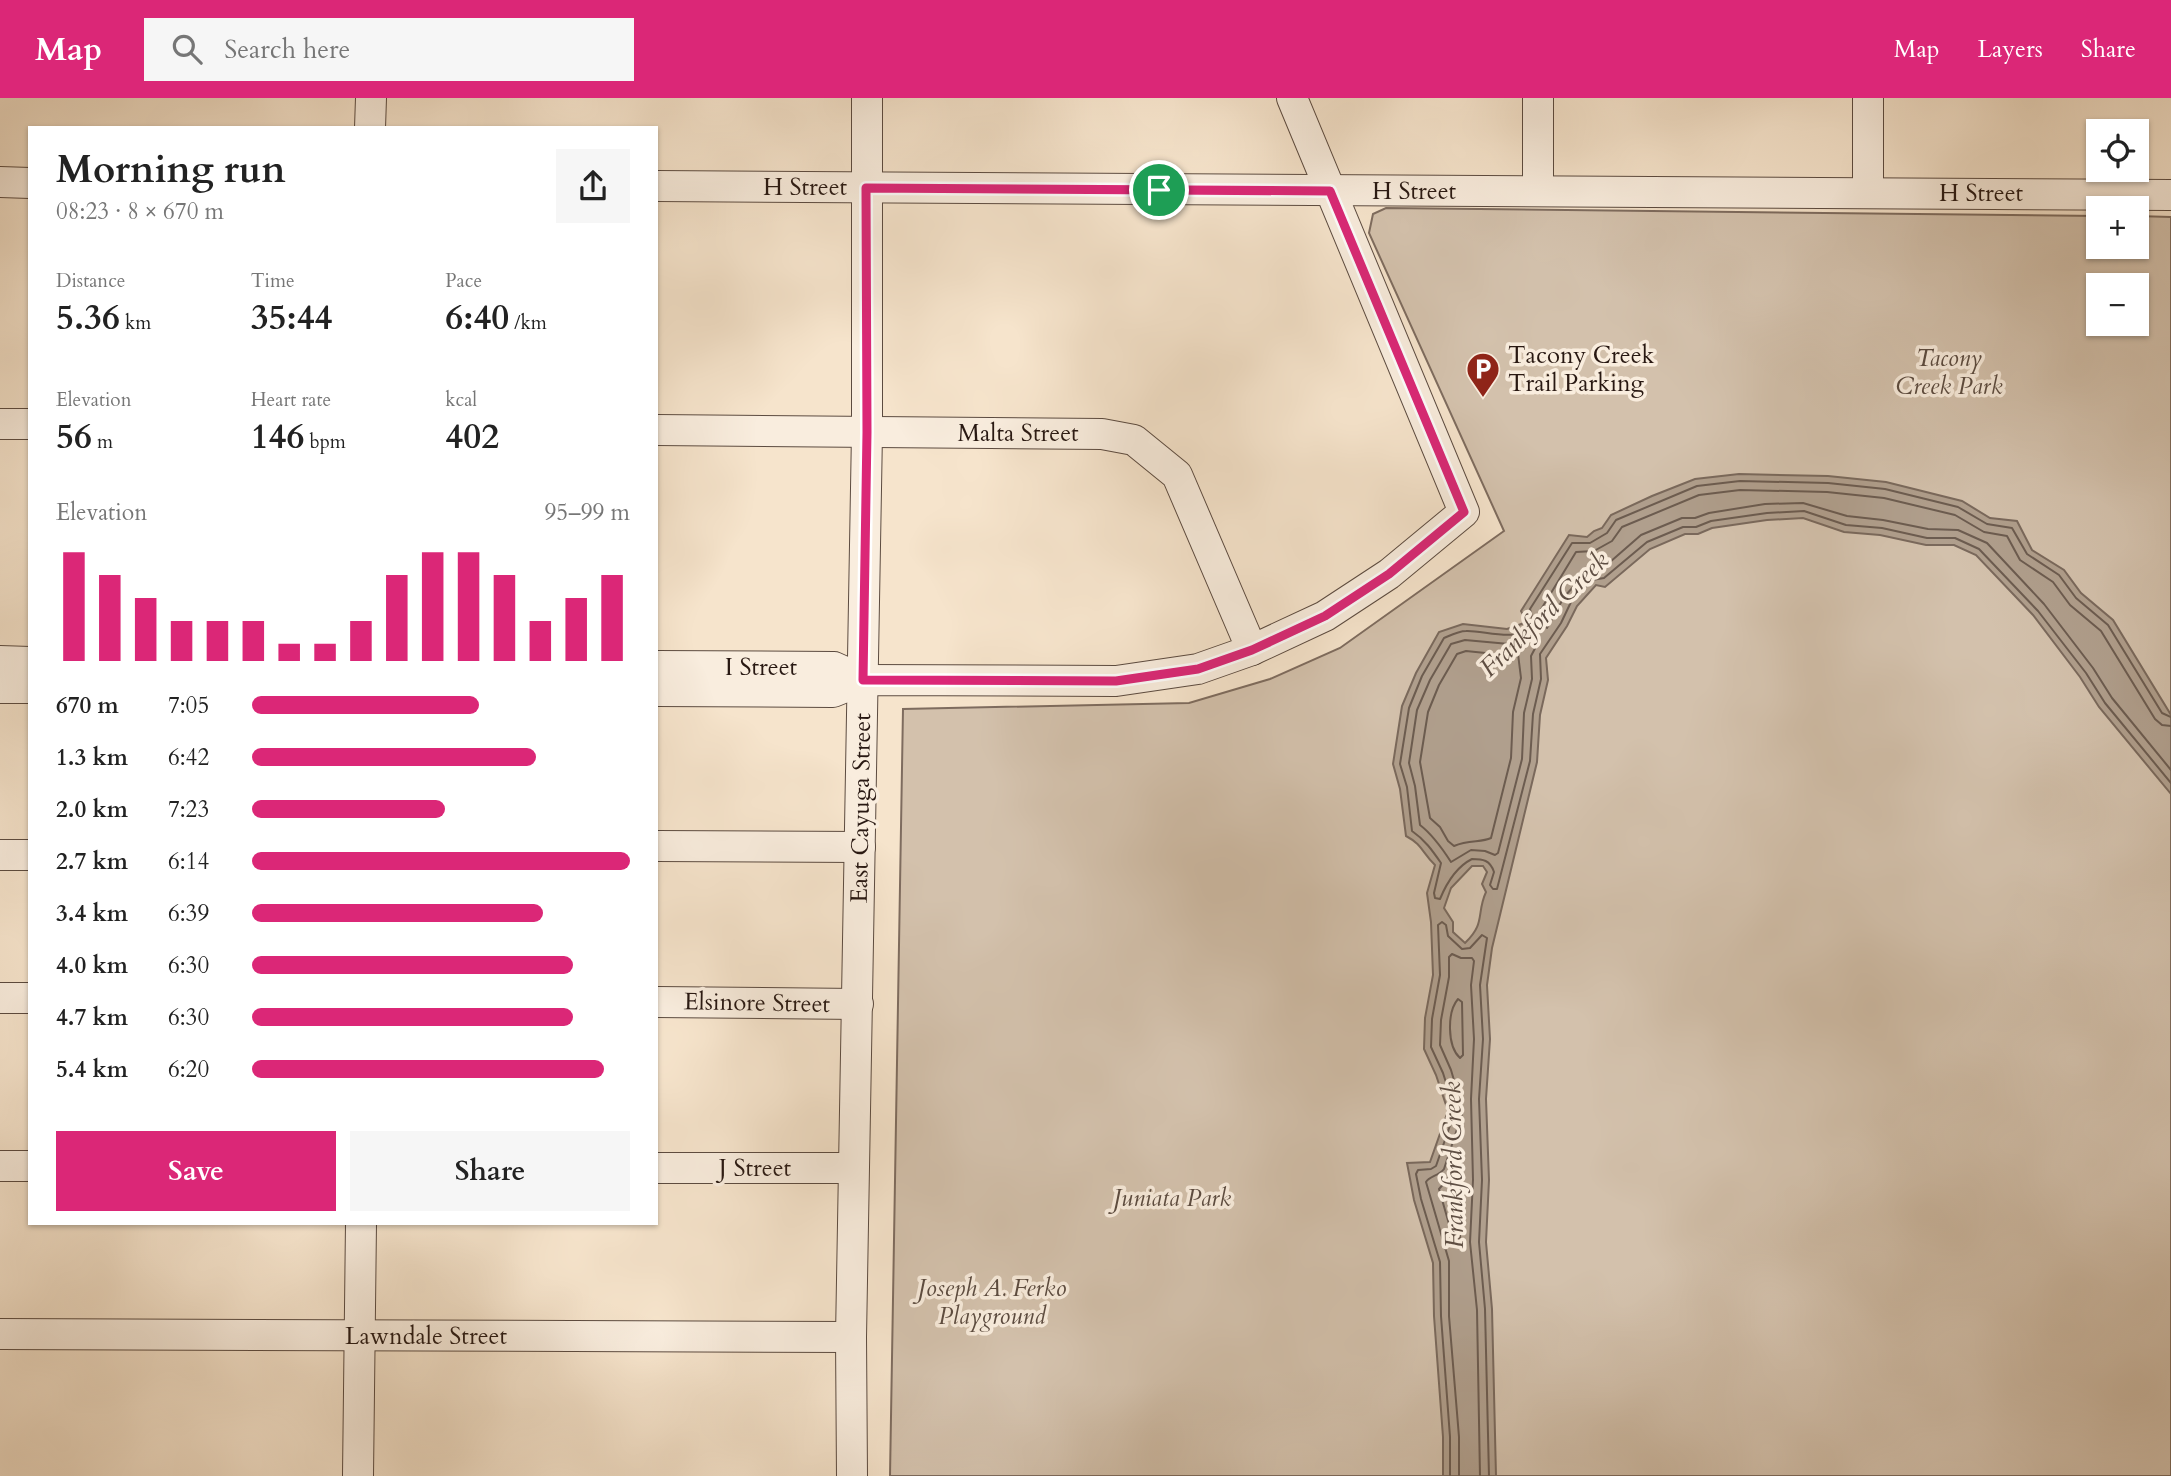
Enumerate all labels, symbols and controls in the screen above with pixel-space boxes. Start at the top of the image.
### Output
search box [144,18,634,81]
text: Map [35,27,102,72]
icon: search [168,30,206,68]
text: Search here [224,32,350,67]
text: Map [1894,33,1940,66]
text: Layers [1978,33,2043,66]
text: Share [2081,33,2136,66]
map controls [2086,119,2149,336]
button: locate [2086,119,2149,182]
text: Morning run [56,144,286,196]
button: share [556,149,630,223]
pin [1129,160,1189,220]
street label: H Street [763,171,848,204]
icon: arrive [1140,171,1178,209]
street label: H Street [1372,175,1457,208]
street label: H Street [1939,177,2024,210]
text: 08:23 · 8 × 670 m [56,196,224,227]
button: + [2086,196,2149,259]
text: Distance [56,268,125,294]
text: Time [251,268,295,294]
text: Pace [445,268,482,294]
button: − [2086,273,2149,336]
text: 5.36 [56,294,120,342]
text: 35:44 [251,294,333,342]
text: 6:40 [445,294,509,342]
text: km [120,310,151,336]
text: /km [509,310,547,336]
place label: Tacony Creek Trail Parking [1508,339,1655,400]
park label: Tacony Creek Park [1895,342,2003,403]
parking icon: Tacony Creek Trail Parking [1464,350,1502,399]
text: Elevation [56,387,131,413]
text: Heart rate [251,387,331,413]
text: kcal [445,387,477,413]
text: 56 [56,413,92,461]
text: 146 [251,413,304,461]
text: 402 [445,413,499,461]
street label: Malta Street [957,417,1079,450]
text: m [92,429,113,455]
text: bpm [304,429,346,455]
text: Elevation [56,497,147,528]
text: 95–99 m [545,497,630,528]
water label: Frankford Creek [1472,543,1616,685]
street label: I Street [725,651,798,684]
text: 670 m [56,690,119,721]
text: 7:05 [168,690,209,721]
street label: East Cayuga Street [843,712,879,903]
text: 1.3 km [56,742,128,773]
text: 6:42 [168,742,209,773]
text: 2.0 km [56,794,128,825]
text: 7:23 [168,794,209,825]
text: 2.7 km [56,846,128,877]
text: 6:14 [168,846,209,877]
text: 3.4 km [56,898,128,929]
text: 6:39 [168,898,209,929]
text: 4.0 km [56,950,128,981]
text: 6:30 [168,950,209,981]
street label: Elsinore Street [684,985,831,1021]
text: 4.7 km [56,1002,128,1033]
text: 6:30 [168,1002,209,1033]
text: 5.4 km [56,1054,128,1085]
text: 6:20 [168,1054,209,1085]
water label: Frankford Creek [1434,1081,1472,1249]
button: Save [56,1131,336,1211]
button: Share [350,1131,630,1211]
street label: J Street [716,1152,792,1185]
park label: Juniata Park [1108,1182,1231,1215]
park label: Joseph A. Ferko Playground [912,1272,1067,1333]
street label: Lawndale Street [345,1320,507,1353]

